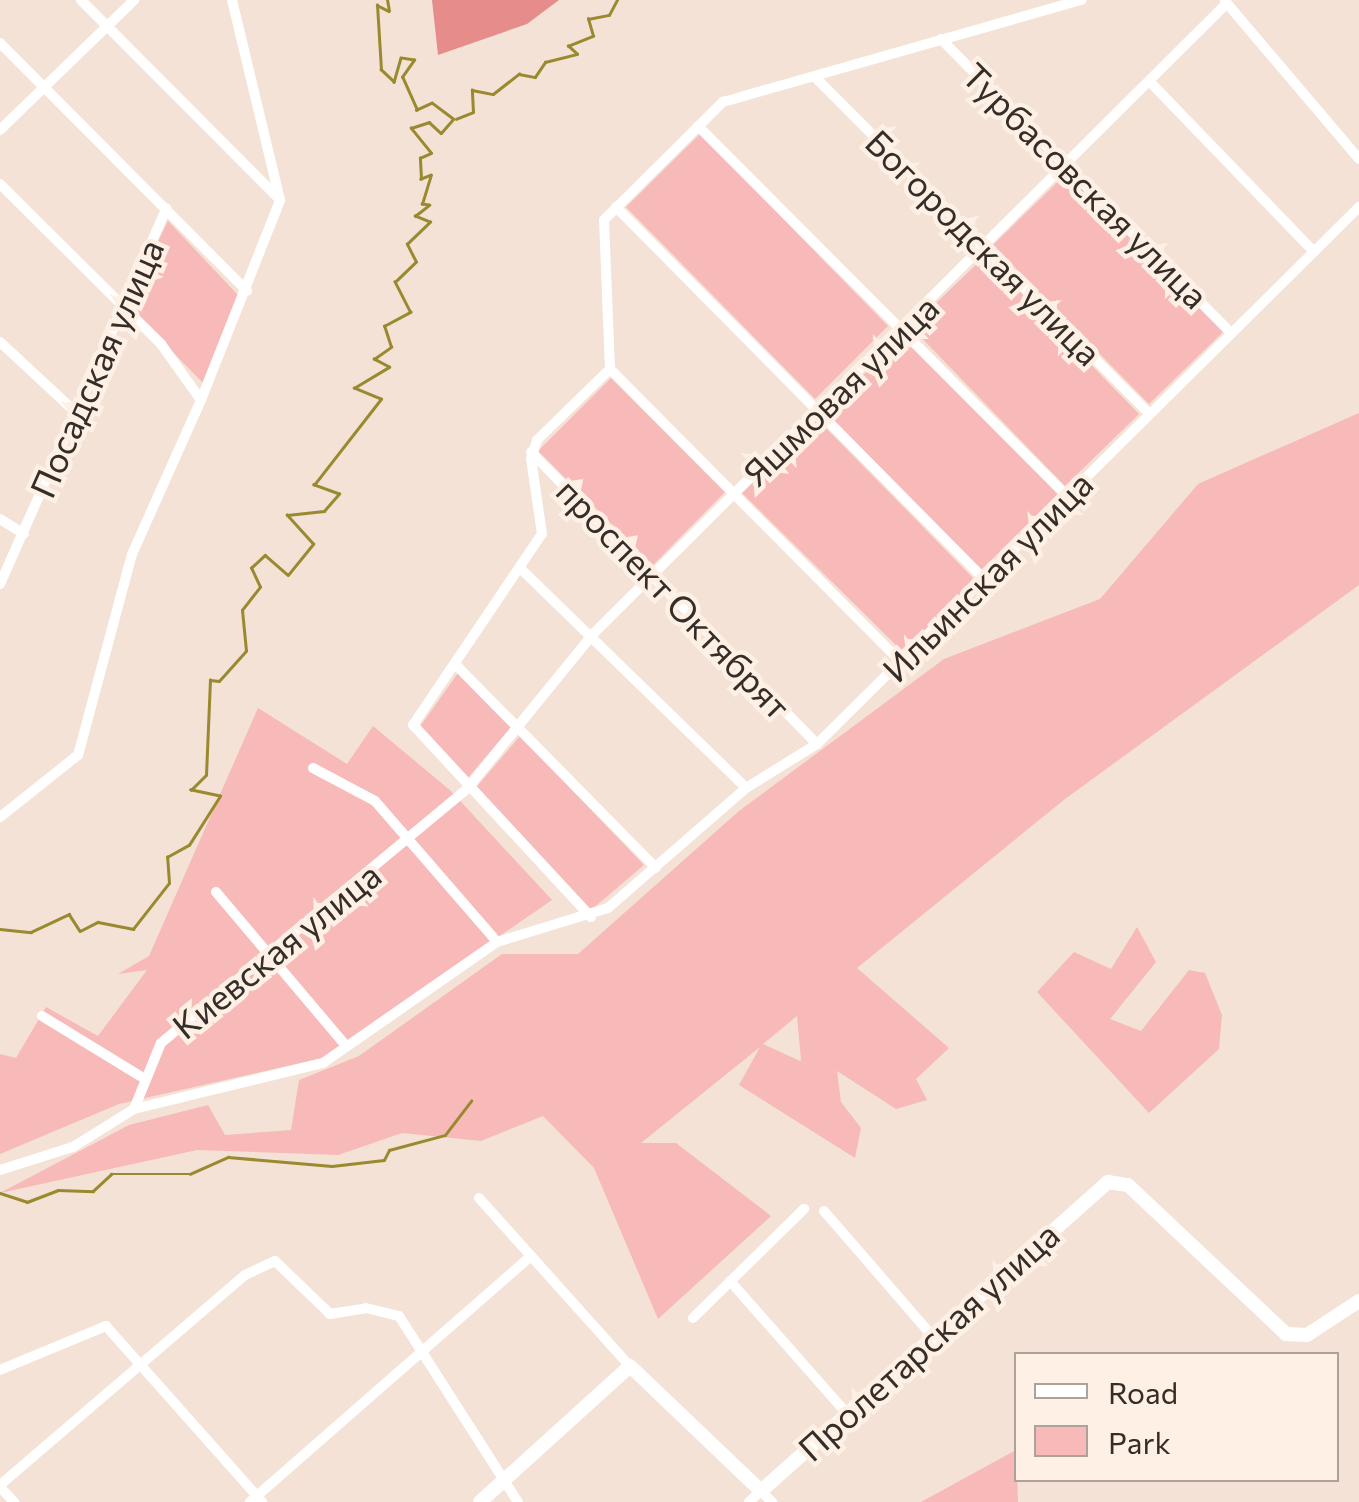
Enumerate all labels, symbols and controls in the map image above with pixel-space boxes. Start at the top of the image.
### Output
street label: Турбасовская улица [955,54,1217,316]
street label: Богородская улица [858,121,1110,373]
street label: Посадская улица [20,232,172,504]
street label: Яшмовая улица [733,286,947,494]
street label: Ильинская улица [873,462,1101,690]
street label: проспект Октябрят [549,469,799,727]
street label: Киевская улица [163,853,389,1047]
street label: Пролетарская улица [789,1213,1067,1469]
legend [1014,1352,1339,1482]
text: Road [1108,1373,1178,1410]
text: Park [1108,1423,1171,1460]

